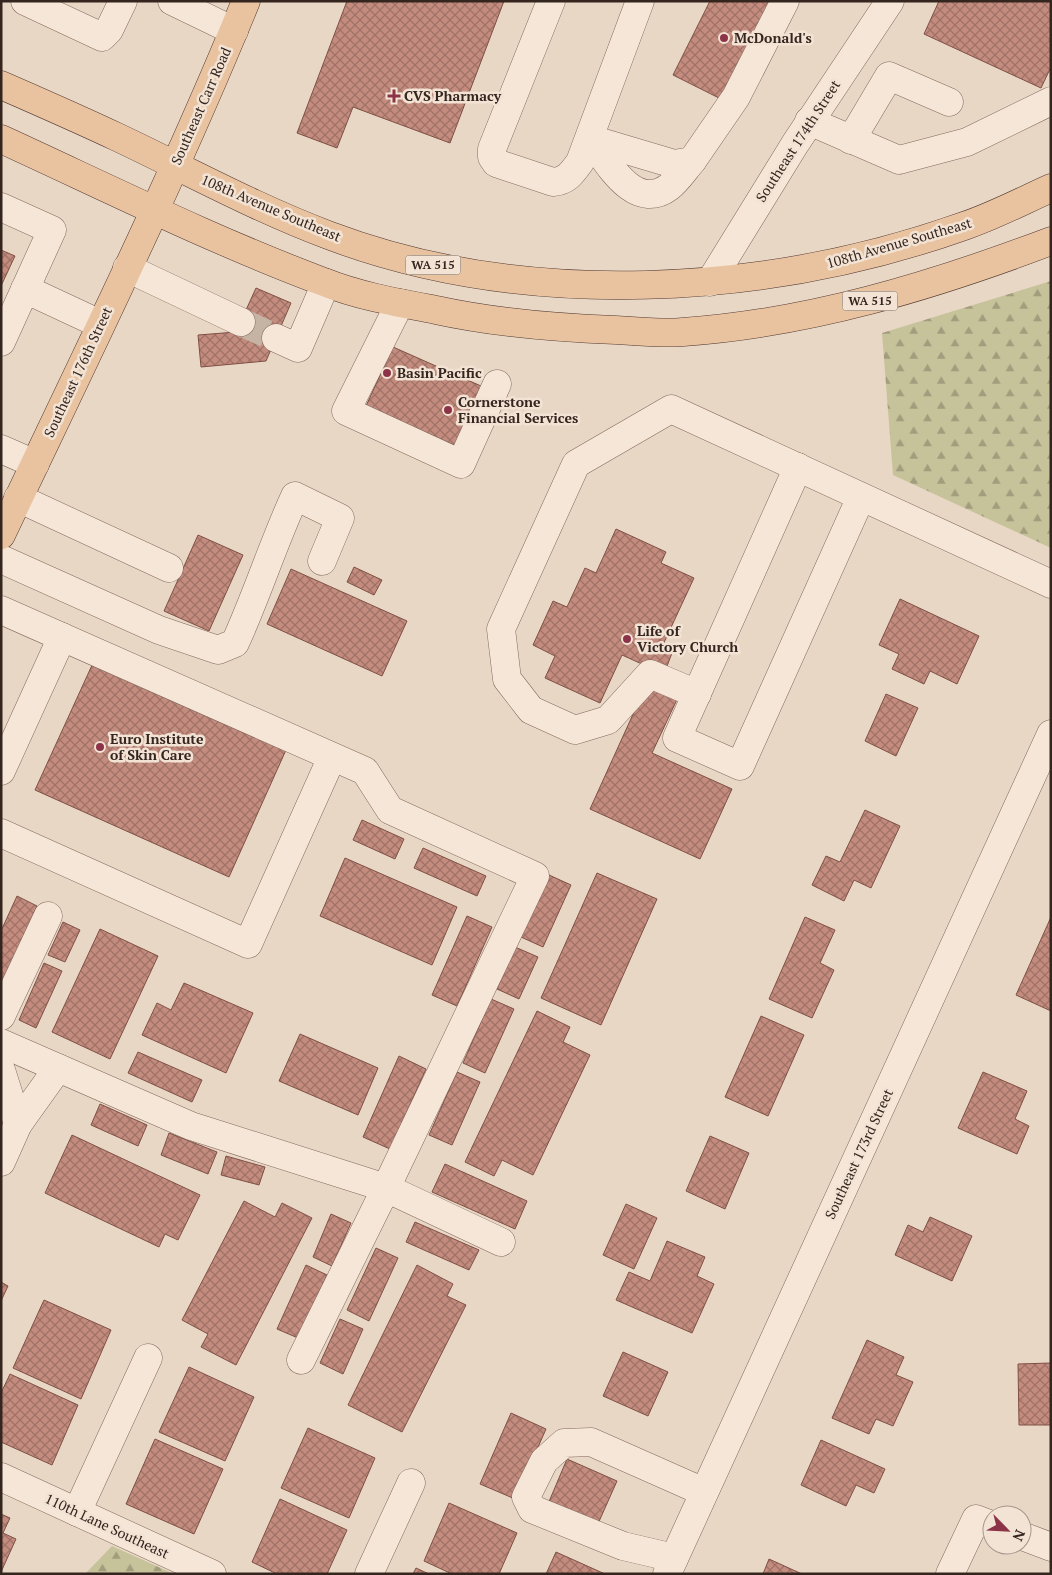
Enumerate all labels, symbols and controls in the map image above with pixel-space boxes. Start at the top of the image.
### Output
place label: McDonald's [734,28,812,47]
marker: McDonald's [718,32,730,44]
street label: Southeast Carr Road [166,44,235,168]
street label: Southeast 174th Street [751,75,845,205]
place label: CVS Pharmacy [404,86,502,105]
marker: CVS Pharmacy [388,90,400,102]
street label: 108th Avenue Southeast [198,169,345,246]
street label: 108th Avenue Southeast [824,212,974,272]
road number: WA 515 [406,256,460,274]
road number: WA 515 [842,292,898,310]
street label: Southeast 176th Street [39,303,117,440]
place label: Basin Pacific [397,363,482,382]
marker: Basin Pacific [381,367,393,379]
place label: Cornerstone Financial Services [458,392,578,427]
marker: Cornerstone Financial Services [442,404,454,416]
place label: Life of Victory Church [637,621,738,656]
marker: Life of Victory Church [621,633,633,645]
place label: Euro Institute of Skin Care [110,729,204,764]
marker: Euro Institute of Skin Care [94,741,106,753]
street label: Southeast 173rd Street [820,1085,897,1222]
street label: 110th Lane Southeast [42,1488,173,1563]
north arrow [982,1505,1032,1555]
text: N [1008,1527,1030,1545]

